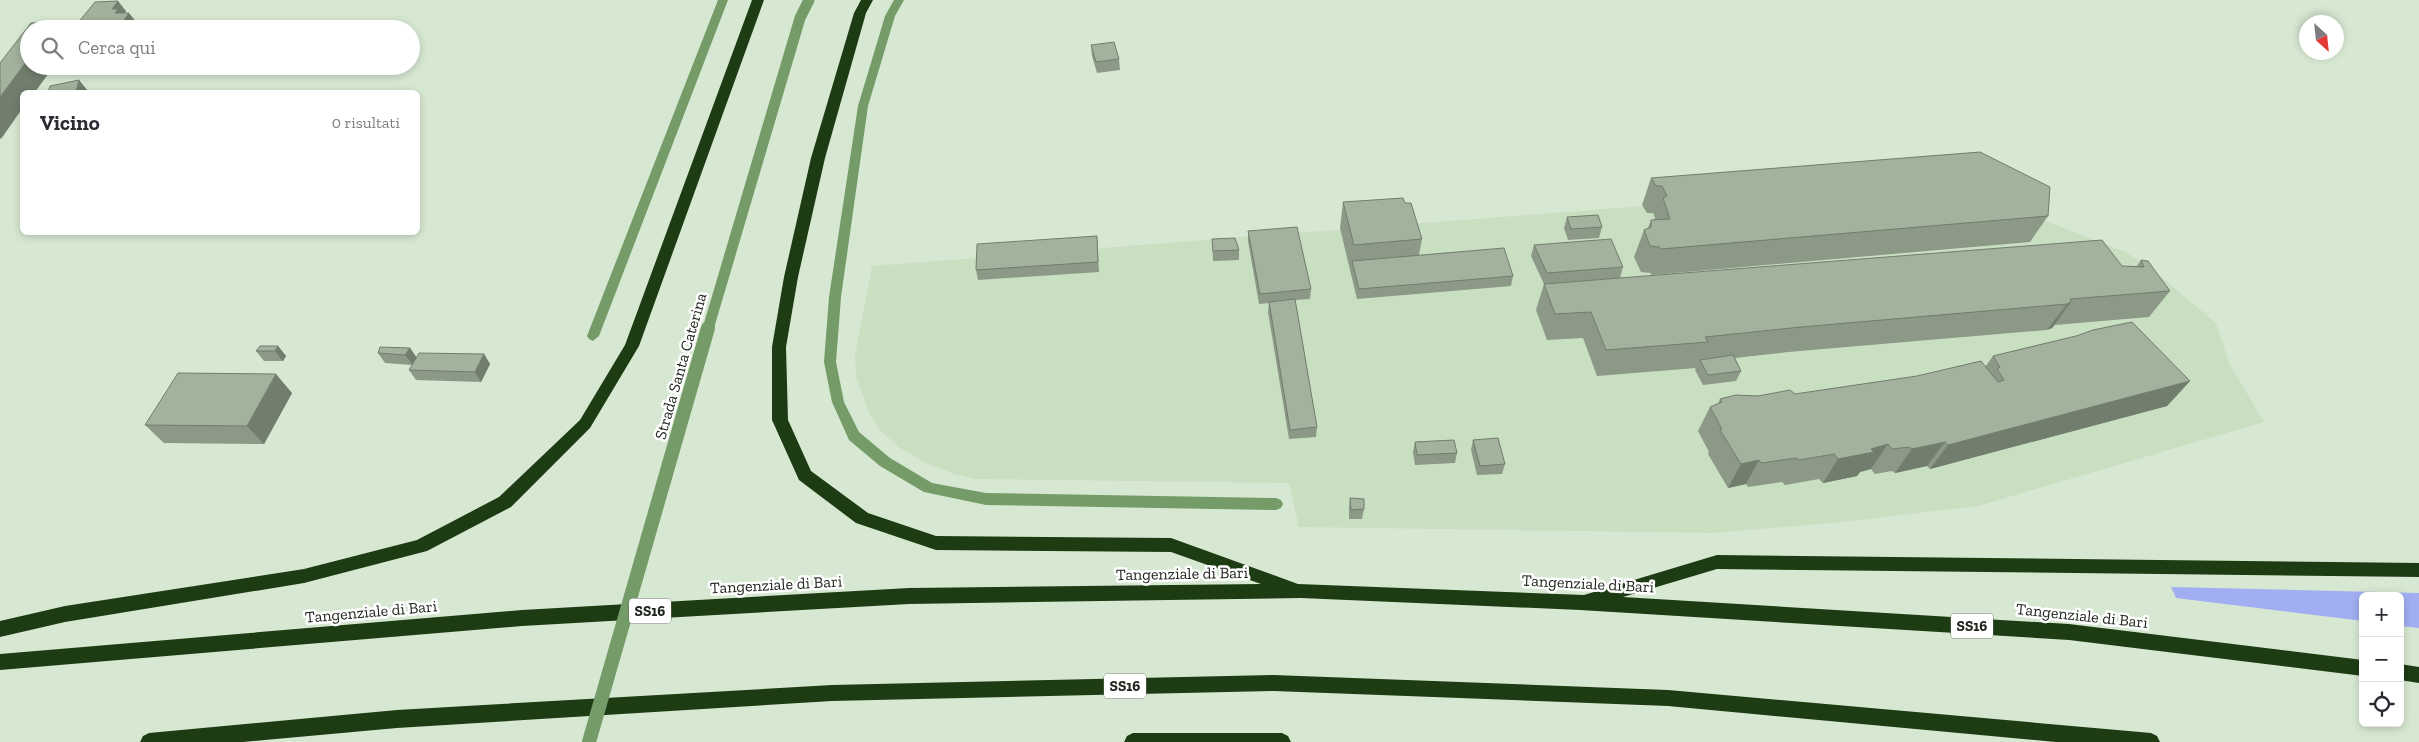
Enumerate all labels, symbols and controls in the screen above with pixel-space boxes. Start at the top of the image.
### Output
north arrow [2299,15,2344,60]
search box [20,20,420,75]
icon: search [38,34,66,62]
text: Cerca qui [78,36,156,59]
text: Vicino [40,110,100,135]
text: 0 risultati [332,113,400,132]
street label: Strada Santa Caterina [650,291,711,442]
street label: Tangenziale di Bari [1116,563,1249,584]
street label: Tangenziale di Bari [1521,571,1655,596]
street label: Tangenziale di Bari [709,572,843,597]
map controls [2359,592,2404,727]
button: + [2359,592,2404,637]
street label: Tangenziale di Bari [304,596,438,627]
road number: SS16 [629,598,671,624]
street label: Tangenziale di Bari [2015,599,2149,632]
road number: SS16 [1951,614,1993,638]
button: − [2359,637,2404,682]
road number: SS16 [1104,674,1146,698]
button: locate [2359,682,2404,727]

